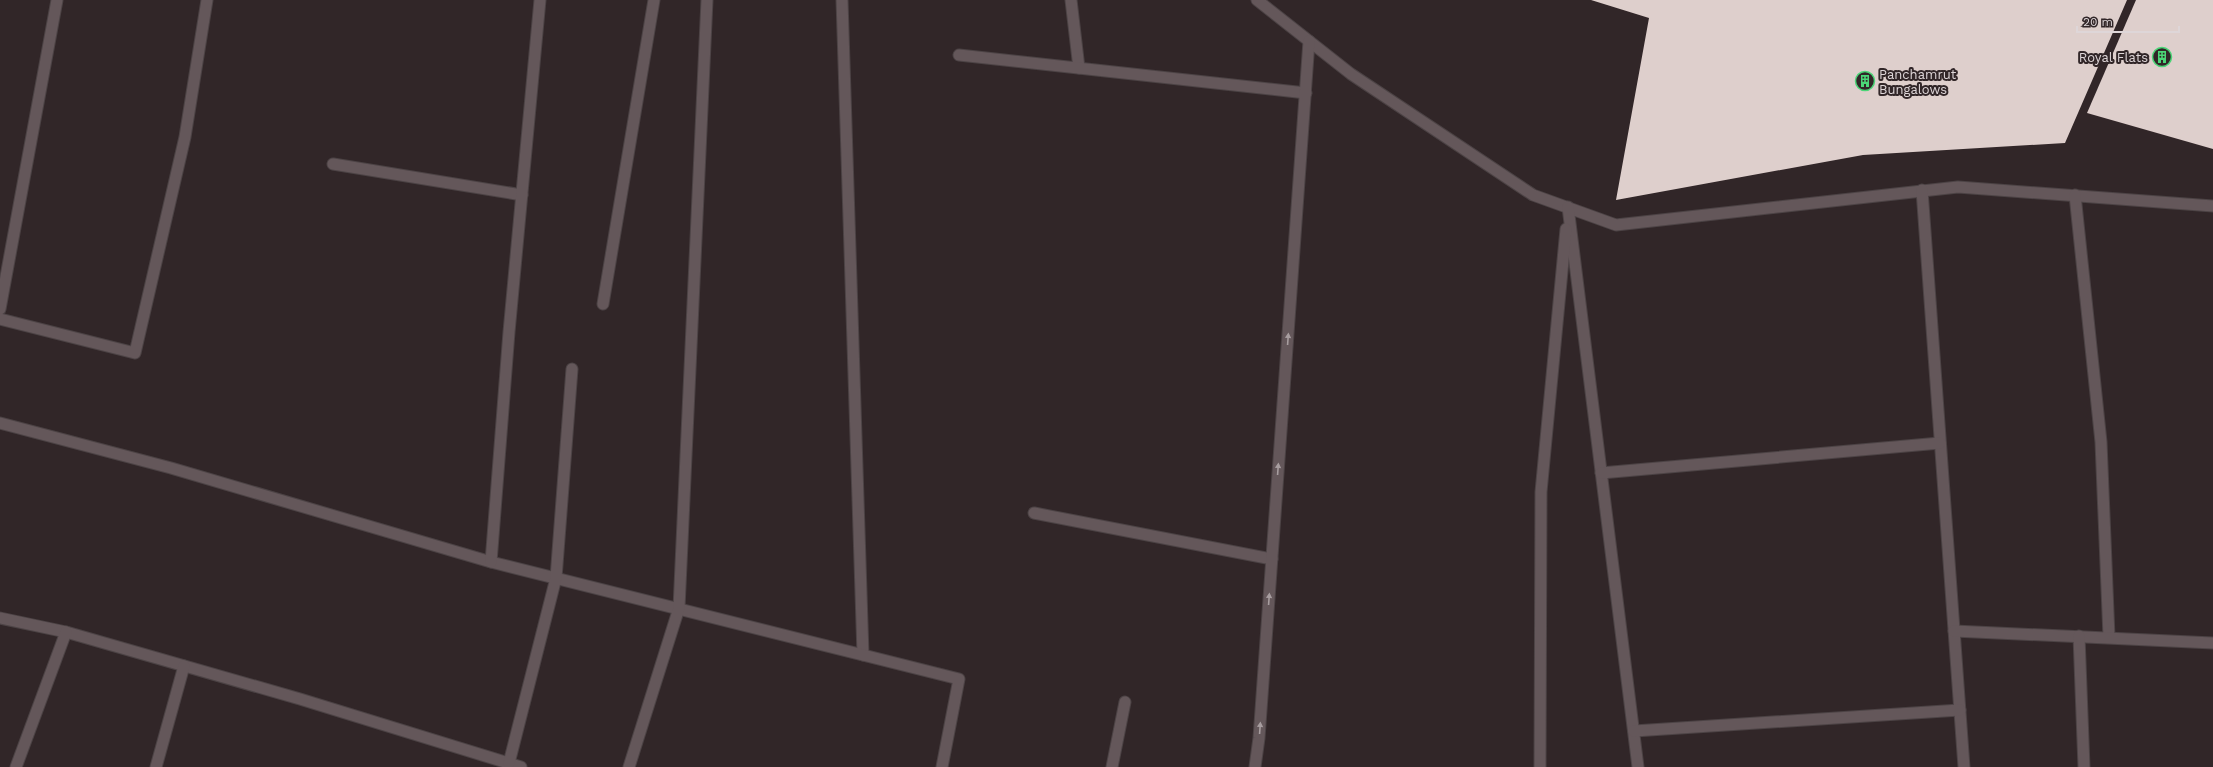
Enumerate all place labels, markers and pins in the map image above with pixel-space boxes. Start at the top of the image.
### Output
building icon: Royal Flats [2151,46,2173,68]
place label: Royal Flats [2079,50,2148,65]
place label: Panchamrut Bungalows [1879,67,1957,97]
building icon: Panchamrut Bungalows [1854,70,1876,92]

